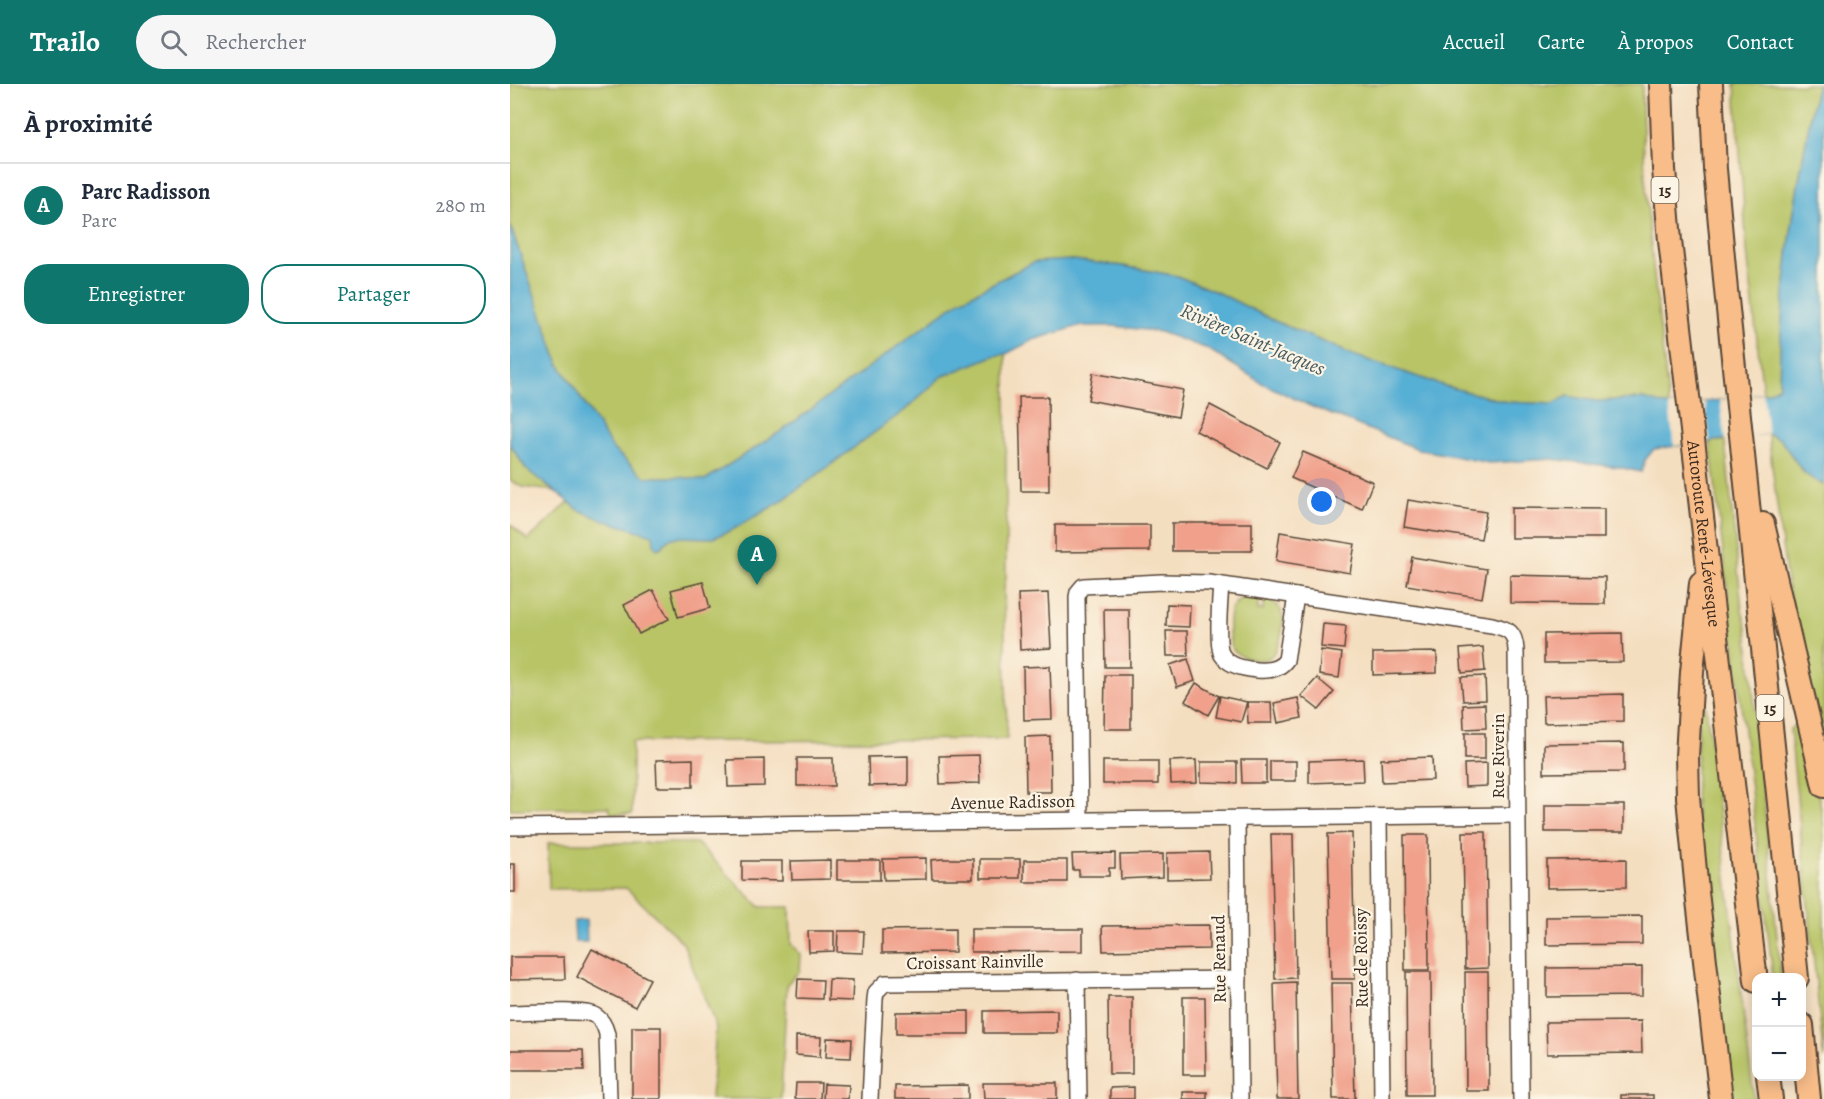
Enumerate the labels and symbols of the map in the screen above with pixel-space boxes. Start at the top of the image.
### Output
road number: 15 [1652,177,1678,203]
water label: Rivière Saint-Jacques [1177,297,1329,382]
street label: Autoroute René-Lévesque [1681,438,1727,629]
your location [1307,487,1336,516]
pin: A [738,536,776,585]
road number: 15 [1756,695,1784,721]
street label: Rue Riverin [1486,713,1510,799]
street label: Avenue Radisson [950,789,1075,815]
street label: Rue de Roissy [1348,907,1374,1008]
street label: Rue Renaud [1206,914,1232,1003]
street label: Croissant Rainville [906,949,1044,975]

